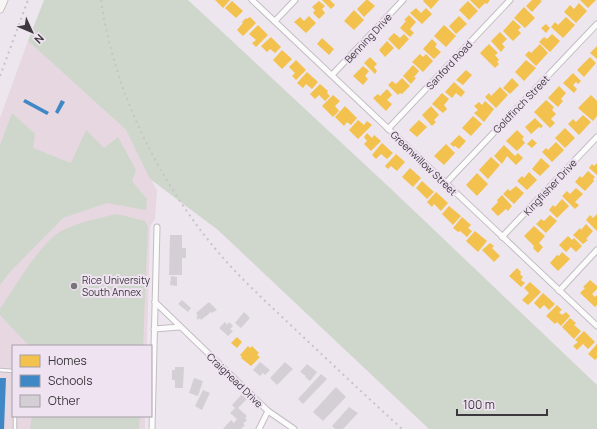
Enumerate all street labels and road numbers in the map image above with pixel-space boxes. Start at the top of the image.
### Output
street label: Benning Drive [341,10,395,66]
street label: Sanford Road [423,37,475,92]
street label: Goldfinch Street [490,72,552,136]
street label: Greenwillow Street [388,128,460,198]
street label: Kingfisher Drive [520,156,580,218]
street label: Craighead Drive [204,350,266,410]

